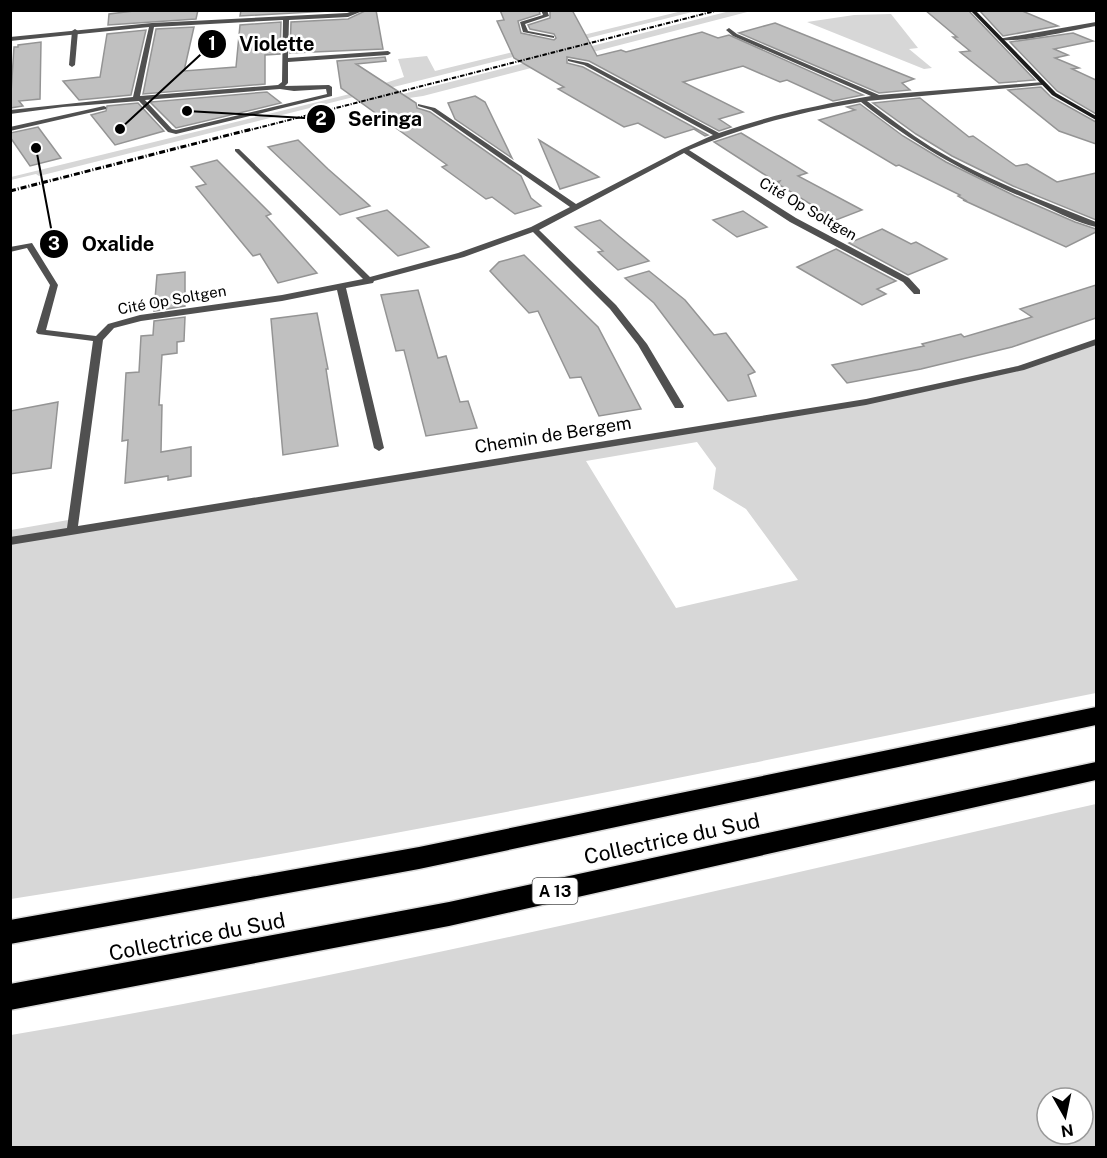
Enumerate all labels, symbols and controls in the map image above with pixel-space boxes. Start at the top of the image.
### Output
callout: Violette [197,25,326,63]
text: Violette [239,32,315,56]
text: 1 [208,33,216,54]
callout: Seringa [306,100,434,138]
text: Seringa [348,107,422,131]
text: 2 [315,108,327,129]
street label: Cité Op Soltgen [756,174,860,243]
callout: Oxalide [39,225,166,263]
text: Oxalide [82,232,154,256]
text: 3 [48,233,60,254]
street label: Cité Op Soltgen [116,282,227,317]
street label: Chemin de Bergem [473,412,633,457]
street label: Collectrice du Sud [582,808,762,869]
road number: A 13 [532,878,578,904]
street label: Collectrice du Sud [107,907,287,966]
north arrow [1035,1086,1095,1146]
text: N [1060,1120,1075,1141]

